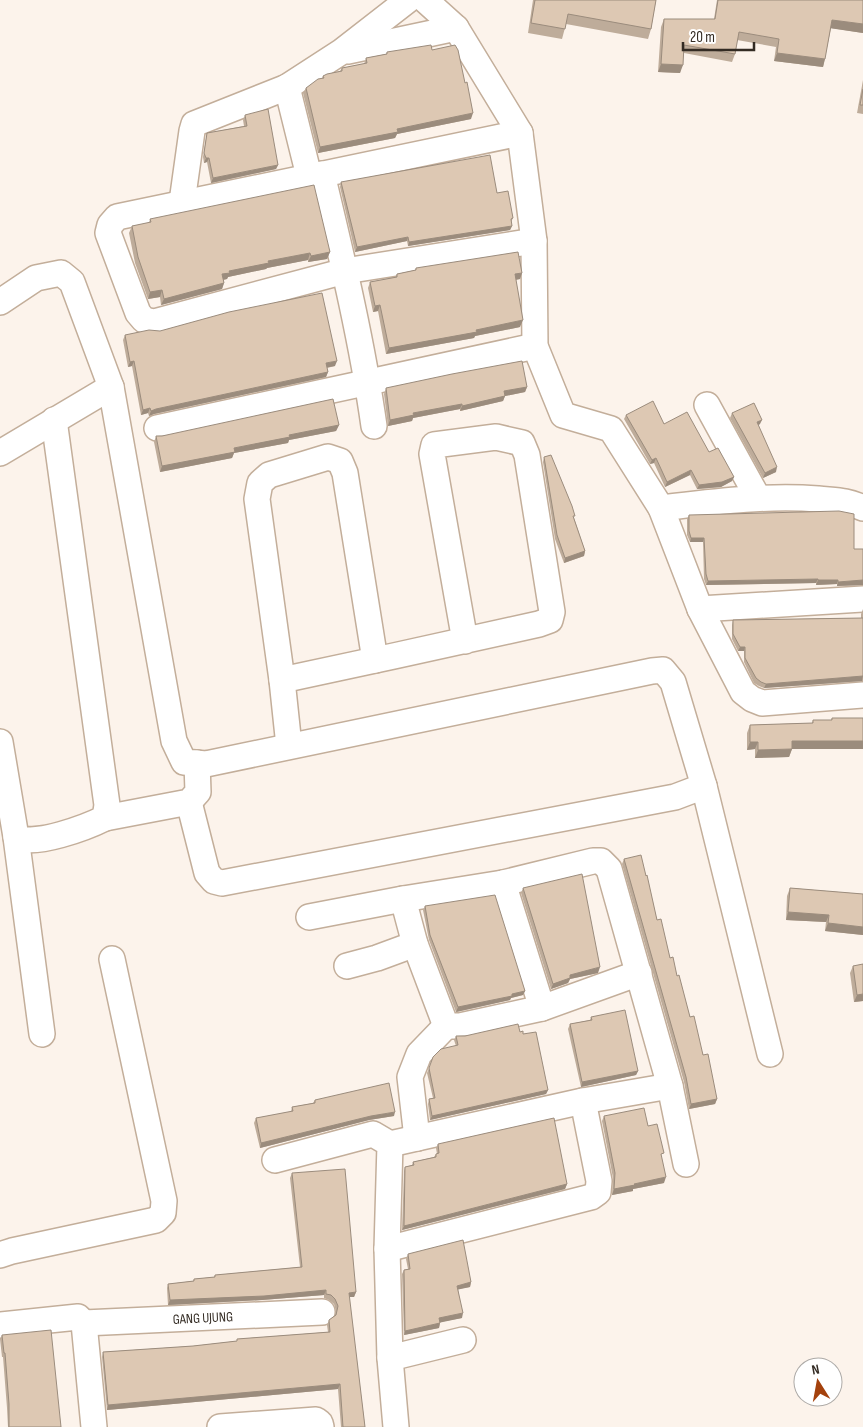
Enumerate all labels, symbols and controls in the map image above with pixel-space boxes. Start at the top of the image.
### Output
scale bar [683,20,754,52]
text: 20 m [690,28,715,47]
street label: GANG UJUNG [172,1308,233,1328]
north arrow [793,1357,843,1407]
text: N [810,1361,821,1379]

